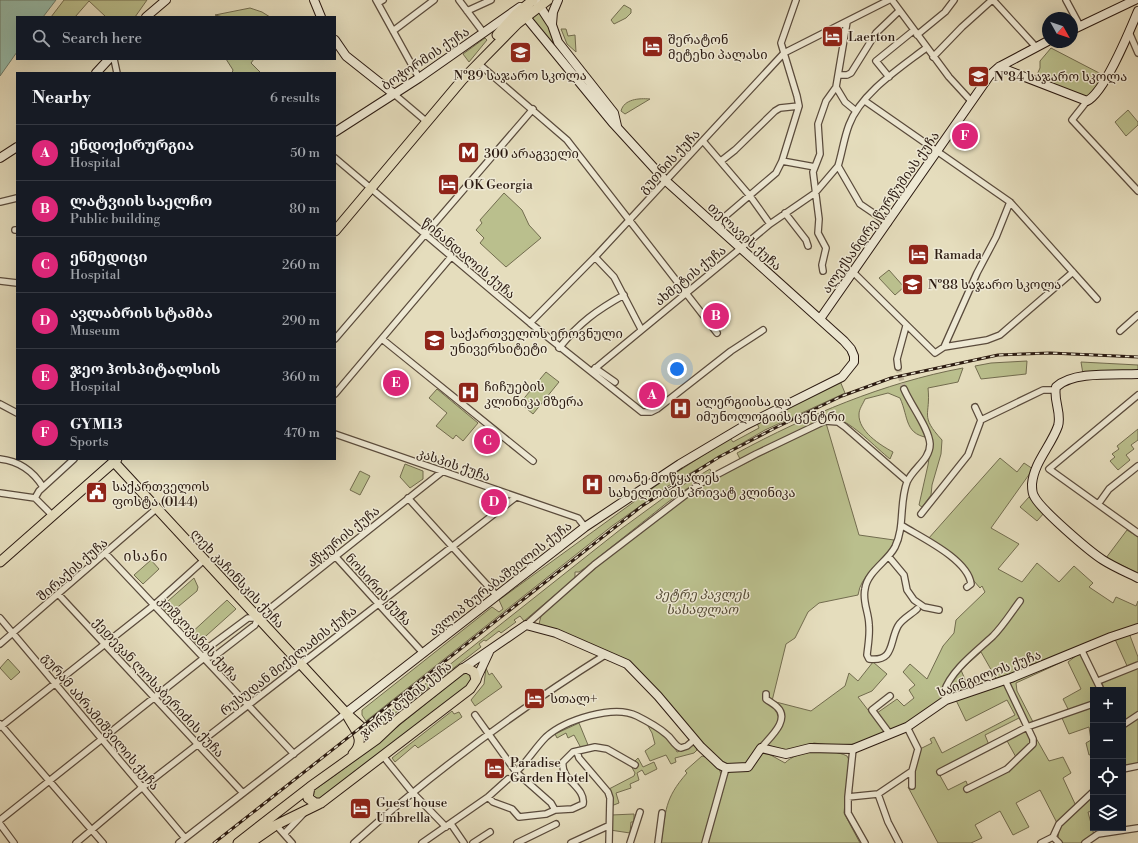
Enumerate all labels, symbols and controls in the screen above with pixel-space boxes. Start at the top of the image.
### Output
north arrow [1042,12,1078,48]
search box [16,16,336,60]
hotel icon: Laerton [819,23,845,49]
street label: ბოჭორმის ქუჩა [379,24,472,94]
icon: search [30,27,52,49]
text: Search here [62,29,142,48]
place label: Laerton [848,29,895,45]
place label: შერატონ მეტეხი პალასი [668,32,768,63]
hotel icon: შერატონ მეტეხი პალასი [639,33,665,59]
school or university icon: №89 საჯარო სკოლა [507,40,533,66]
school or university icon: №84 საჯარო სკოლა [966,63,992,89]
place label: №89 საჯარო სკოლა [453,68,587,84]
place label: №84 საჯარო სკოლა [994,69,1127,85]
text: Nearby [32,87,91,109]
text: 6 results [270,90,320,106]
pin: F [952,121,978,151]
street label: გუთნის ქუჩა [636,126,704,197]
street label: ალექსანდრე წურწუმიას ქუჩა [819,129,943,297]
text: ენდოქირურგია [70,136,194,155]
metro station icon: 300 არაგველი [456,140,482,166]
text: A [40,145,50,161]
text: 50 m [290,145,320,161]
place label: 300 არაგველი [484,146,579,162]
text: Hospital [70,155,120,171]
hotel icon: OK Georgia [435,171,461,197]
place label: OK Georgia [464,177,533,193]
text: ლატვიის საელჩო [70,192,212,211]
street label: თელავის ქუჩა [704,199,785,274]
text: B [40,201,50,217]
text: 80 m [289,201,320,217]
text: Public building [70,211,160,227]
street label: წინანდალის ქუჩა [418,215,518,303]
hotel icon: Ramada [906,241,932,267]
street label: ახმეტის ქუჩა [652,242,729,309]
place label: Ramada [934,247,982,263]
text: ენმედიცი [70,248,148,267]
text: C [40,257,50,273]
text: 260 m [282,257,320,273]
text: Hospital [70,267,120,283]
school or university icon: №88 საჯარო სკოლა [899,271,925,297]
place label: №88 საჯარო სკოლა [928,277,1061,293]
pin: B [703,301,729,331]
text: ავლაბრის სტამბა [70,304,213,323]
text: D [40,313,50,329]
text: 290 m [282,313,320,329]
text: Museum [70,323,120,339]
place label: საქართველოს ეროვნული უნივერსიტეტი [450,326,623,357]
school or university icon: საქართველოს ეროვნული უნივერსიტეტი [421,327,447,353]
your location [667,359,687,379]
text: ჯეო ჰოსპიტალსის [70,360,221,379]
pin: E [383,368,409,398]
text: E [40,369,50,385]
text: 360 m [282,369,320,385]
text: Hospital [70,379,120,395]
place label: ჩიჩუების კლინიკა მზერა [484,379,584,410]
hospital icon: ჩიჩუების კლინიკა მზერა [456,380,482,406]
pin: A [639,380,665,410]
place label: ალერგიისა და იმუნოლოგიის ცენტრი [696,394,845,425]
hospital icon: ალერგიისა და იმუნოლოგიის ცენტრი [667,395,693,421]
text: GYM13 [70,415,122,434]
text: F [40,425,50,441]
text: 470 m [284,425,320,441]
pin: C [474,426,500,456]
text: Sports [70,434,109,450]
street label: კასპის ქუჩა [415,445,492,485]
place label: იოანე მოწყალეს სახელობის პრივატ კლინიკა [608,470,795,501]
hospital icon: იოანე მოწყალეს სახელობის პრივატ კლინიკა [579,471,605,497]
place label: საქართველოს ფოსტა (0144) [112,479,210,510]
public building icon: საქართველოს ფოსტა (0144) [84,480,110,506]
pin: D [481,487,507,517]
street label: აწყურის ქუჩა [304,503,383,571]
street label: ავლიპ ზურაბაშვილის ქუჩა [426,518,575,640]
street label: ლეხ კაჩინსკის ქუჩა [187,526,287,632]
street label: შირაქის ქუჩა [34,535,111,605]
district label: ისანი [124,548,169,566]
street label: ნოსირის ქუჩა [342,550,415,629]
park label: პეტრე პავლეს სასაფლაო [655,587,750,618]
street label: კოშკოვანის ქუჩა [154,593,242,685]
street label: რუსუდან მიქელაძის ქუჩა [217,603,360,719]
street label: ქეთევან ლოსაბერიძის ქუჩა [89,614,227,761]
street label: საინგილოს ქუჩა [935,647,1043,701]
street label: გურამ აბრამიშვილის ქუჩა [38,650,162,794]
street label: ჯორჯ ბუშის ქუჩა [356,658,455,742]
hotel icon: სთალ+ [522,685,548,711]
map controls [1090,687,1126,831]
button: + [1090,687,1126,723]
place label: სთალ+ [550,691,598,707]
button: − [1090,723,1126,759]
place label: Paradise Garden Hotel [510,755,589,786]
hotel icon: Paradise Garden Hotel [481,756,507,782]
button: locate [1090,759,1126,795]
place label: Guest house Umbrella [376,795,448,826]
button: layers [1090,795,1126,831]
hotel icon: Guest house Umbrella [347,796,373,822]

